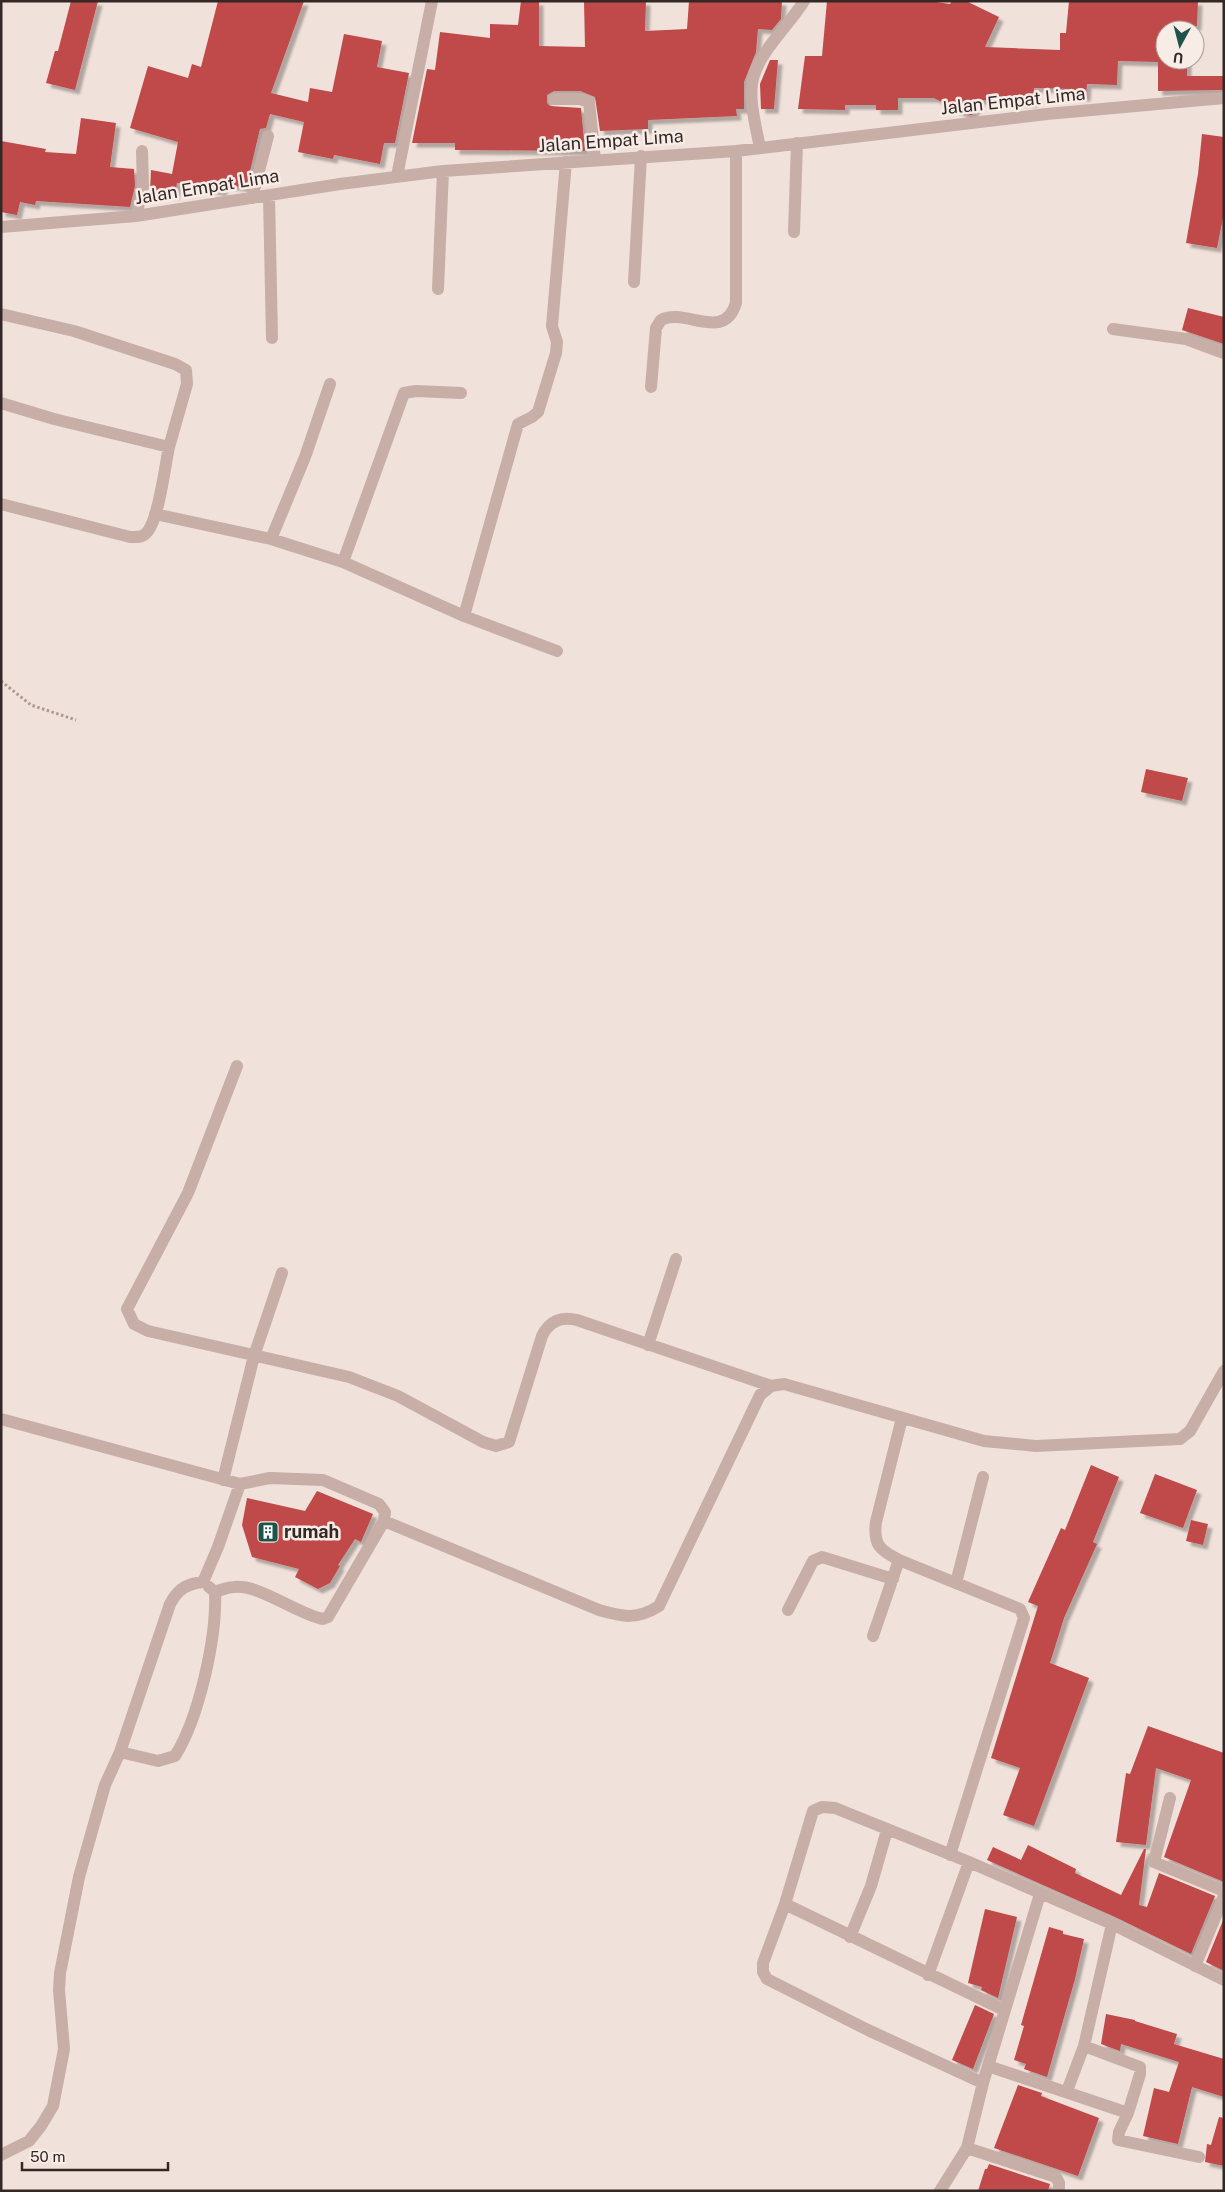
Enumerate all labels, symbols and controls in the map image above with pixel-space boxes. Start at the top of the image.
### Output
north arrow [1155,20,1205,70]
text: U [1172,49,1184,66]
street label: Jalan Empat Lima [939,82,1086,119]
street label: Jalan Empat Lima [538,125,684,156]
street label: Jalan Empat Lima [133,165,280,208]
building icon: rumah [256,1520,280,1544]
place label: rumah [284,1521,339,1542]
scale bar [22,2140,169,2172]
text: 50 m [30,2148,65,2165]

